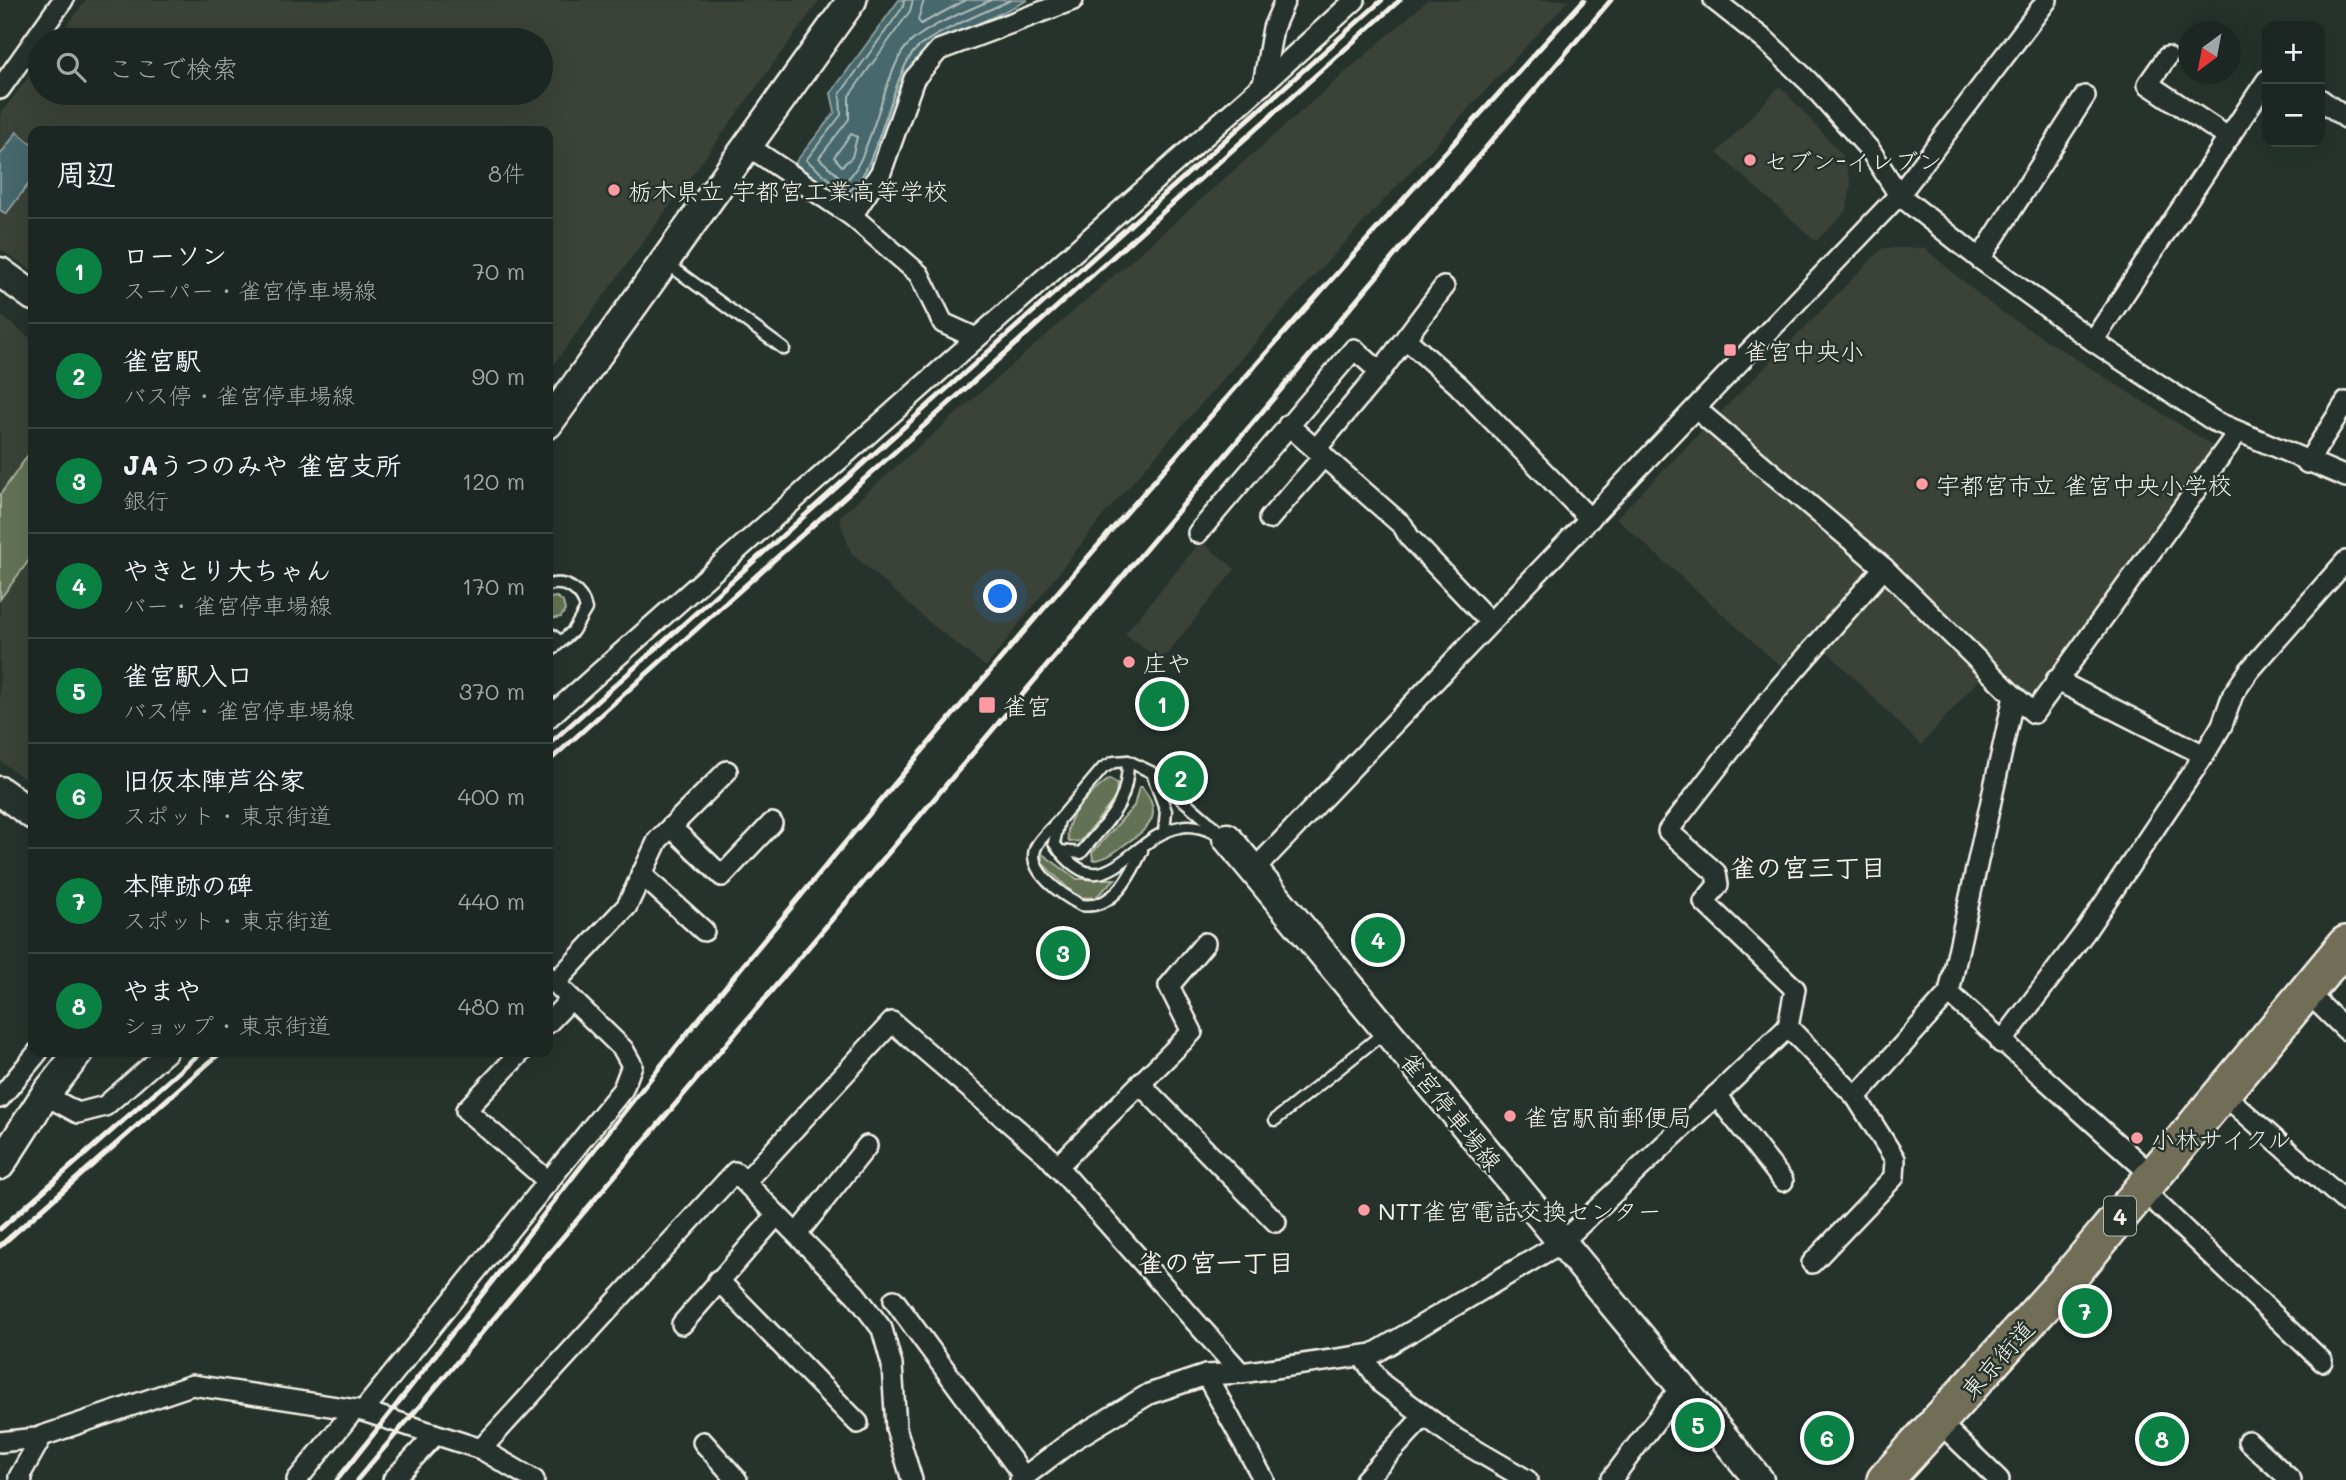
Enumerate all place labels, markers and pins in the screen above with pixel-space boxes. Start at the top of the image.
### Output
place label: セブン-イレブン [1764,145,1942,176]
marker: セブン-イレブン [1742,152,1758,168]
place label: 栃木県立 宇都宮工業高等学校 [628,175,948,206]
marker: 栃木県立 宇都宮工業高等学校 [606,182,622,198]
place label: 雀宮中央小 [1744,335,1864,366]
marker: 雀宮中央小 [1722,342,1738,358]
place label: 宇都宮市立 雀宮中央小学校 [1936,469,2232,500]
marker: 宇都宮市立 雀宮中央小学校 [1914,476,1930,492]
place label: 庄や [1143,647,1191,678]
marker: 庄や [1121,654,1137,670]
pin: 1 [1139,678,1185,730]
place label: 雀宮 [1003,690,1051,721]
marker: 雀宮 [977,695,997,715]
pin: 2 [1158,752,1204,804]
pin: 4 [1355,914,1401,966]
pin: 3 [1040,927,1086,979]
place label: 雀宮駅前郵便局 [1524,1101,1692,1132]
marker: 雀宮駅前郵便局 [1502,1108,1518,1124]
place label: 小林サイクル [2151,1123,2291,1154]
marker: 小林サイクル [2129,1130,2145,1146]
place label: NTT雀宮電話交換センター [1378,1195,1662,1226]
marker: NTT雀宮電話交換センター [1356,1202,1372,1218]
pin: 7 [2062,1285,2108,1337]
pin: 5 [1675,1399,1721,1451]
pin: 6 [1804,1412,1850,1464]
pin: 8 [2139,1413,2185,1465]

